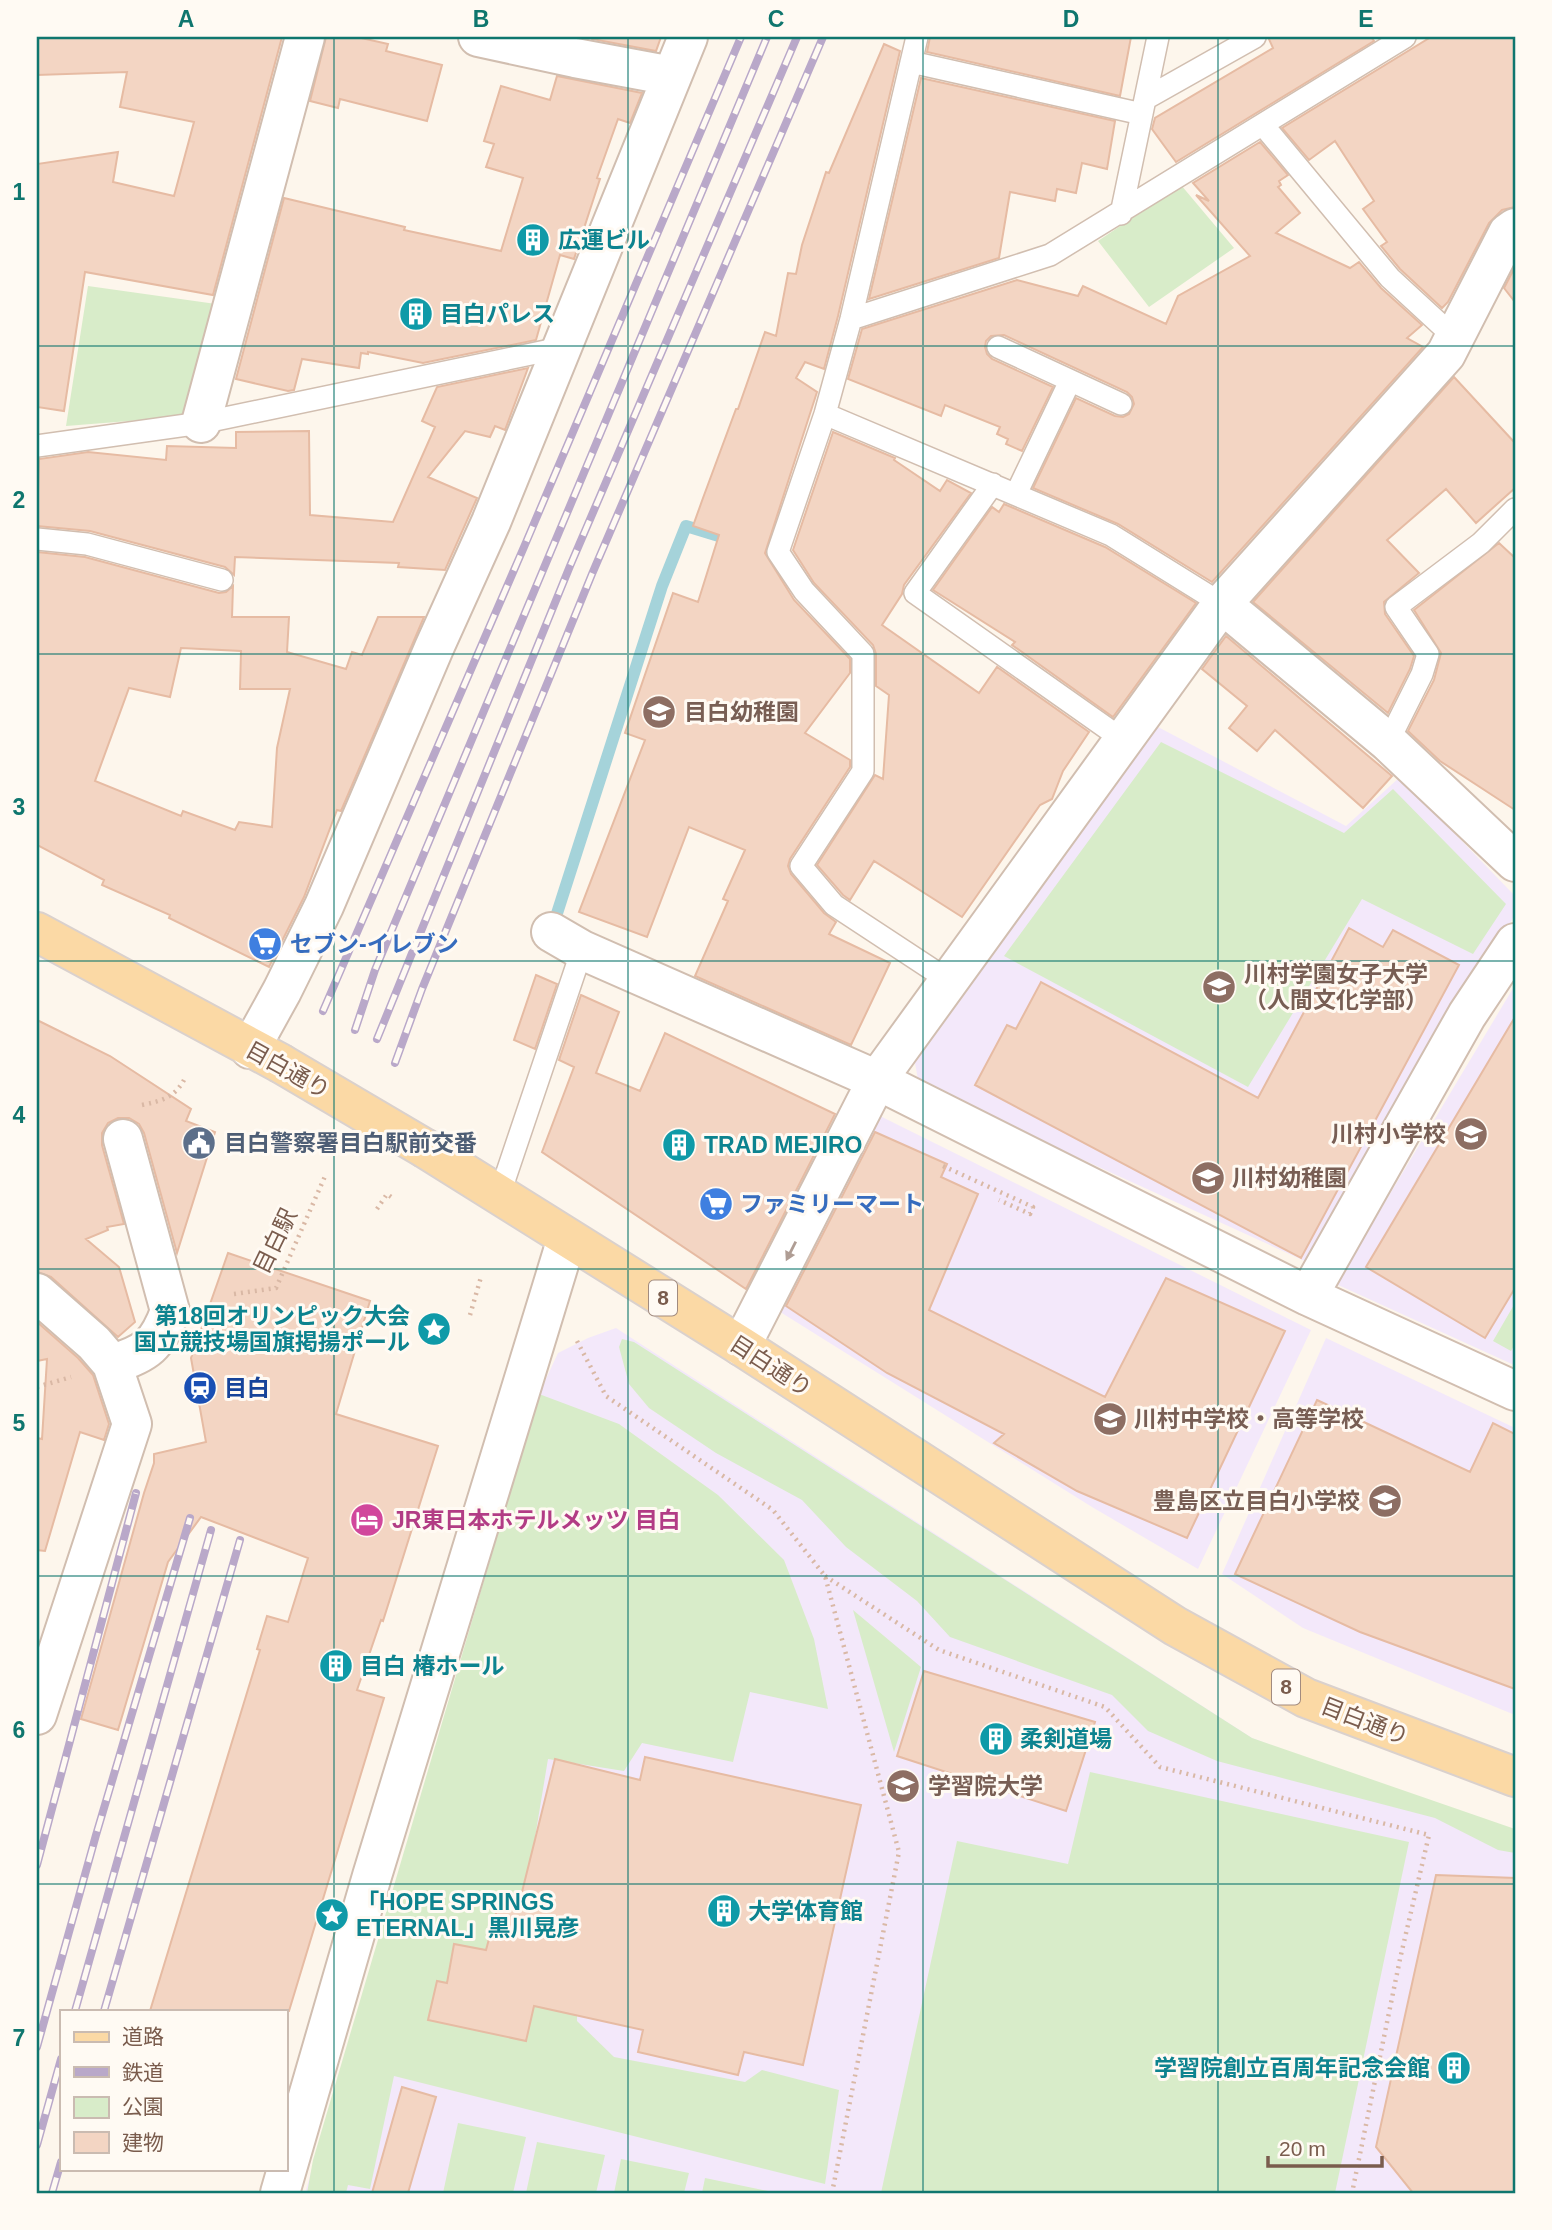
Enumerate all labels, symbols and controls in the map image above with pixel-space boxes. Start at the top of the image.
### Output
text: A [178,6,194,32]
text: B [473,6,489,32]
text: C [768,6,784,32]
text: D [1063,6,1079,32]
text: E [1358,6,1374,32]
text: 1 [13,179,26,205]
building icon: 広運ビル [514,221,552,259]
place label: 広運ビル [558,227,650,253]
building icon: 目白パレス [397,295,435,333]
place label: 目白パレス [440,301,555,327]
text: 2 [13,487,25,513]
school or university icon: 目白幼稚園 [640,693,678,731]
place label: 目白幼稚園 [684,699,799,725]
text: 3 [13,794,25,820]
supermarket icon: セブン-イレブン [246,925,284,963]
place label: セブン-イレブン [290,931,459,957]
place label: 川村学園女子大学 （人間文化学部） [1244,961,1428,1013]
school or university icon: 川村学園女子大学 （人間文化学部） [1200,968,1238,1006]
street label: 目白通り [241,1036,335,1104]
text: 4 [13,1102,26,1128]
school or university icon: 川村小学校 [1452,1115,1490,1153]
place label: 川村小学校 [1331,1121,1446,1147]
public building icon: 目白警察署目白駅前交番 [180,1124,218,1162]
building icon: TRAD MEJIRO [660,1126,698,1164]
place label: 目白警察署目白駅前交番 [224,1130,477,1156]
place label: TRAD MEJIRO [704,1132,862,1158]
school or university icon: 川村幼稚園 [1189,1159,1227,1197]
place label: 川村幼稚園 [1232,1165,1347,1191]
supermarket icon: ファミリーマート [697,1185,735,1223]
place label: ファミリーマート [740,1191,924,1217]
street label: 目白駅 [248,1204,302,1278]
one-way arrow [786,1241,797,1261]
road number: 8 [649,1280,677,1316]
place label: 第18回オリンピック大会 国立競技場国旗掲揚ポール [134,1303,410,1355]
place icon: 第18回オリンピック大会 国立競技場国旗掲揚ポール [415,1310,453,1348]
street label: 目白通り [725,1330,817,1402]
station icon: 目白 [181,1369,219,1407]
place label: 目白 [224,1375,270,1401]
school or university icon: 川村中学校・高等学校 [1091,1400,1129,1438]
place label: 川村中学校・高等学校 [1134,1406,1364,1432]
text: 5 [13,1410,26,1436]
school or university icon: 豊島区立目白小学校 [1366,1482,1404,1520]
place label: 豊島区立目白小学校 [1153,1488,1360,1514]
hotel icon: JR東日本ホテルメッツ 目白 [348,1501,386,1539]
place label: JR東日本ホテルメッツ 目白 [392,1507,681,1533]
building icon: 目白 椿ホール [317,1647,355,1685]
place label: 目白 椿ホール [360,1653,504,1679]
road number: 8 [1272,1670,1300,1704]
street label: 目白通り [1317,1692,1413,1750]
text: 6 [13,1717,25,1743]
building icon: 柔剣道場 [977,1720,1015,1758]
place label: 柔剣道場 [1020,1726,1112,1752]
school or university icon: 学習院大学 [884,1767,922,1805]
place label: 学習院大学 [928,1773,1043,1799]
place label: 「HOPE SPRINGS ETERNAL」黒川晃彦 [356,1889,580,1941]
building icon: 大学体育館 [705,1892,743,1930]
place icon: 「HOPE SPRINGS ETERNAL」黒川晃彦 [313,1896,351,1934]
place label: 大学体育館 [748,1898,863,1924]
legend [60,2010,287,2170]
text: 7 [13,2025,25,2051]
text: 道路 [122,2025,164,2048]
building icon: 学習院創立百周年記念会館 [1435,2049,1473,2087]
place label: 学習院創立百周年記念会館 [1154,2055,1430,2081]
text: 鉄道 [122,2061,164,2084]
text: 公園 [122,2095,164,2118]
scale bar [1268,2125,1382,2169]
text: 建物 [122,2131,164,2154]
text: 20 m [1279,2137,1326,2160]

